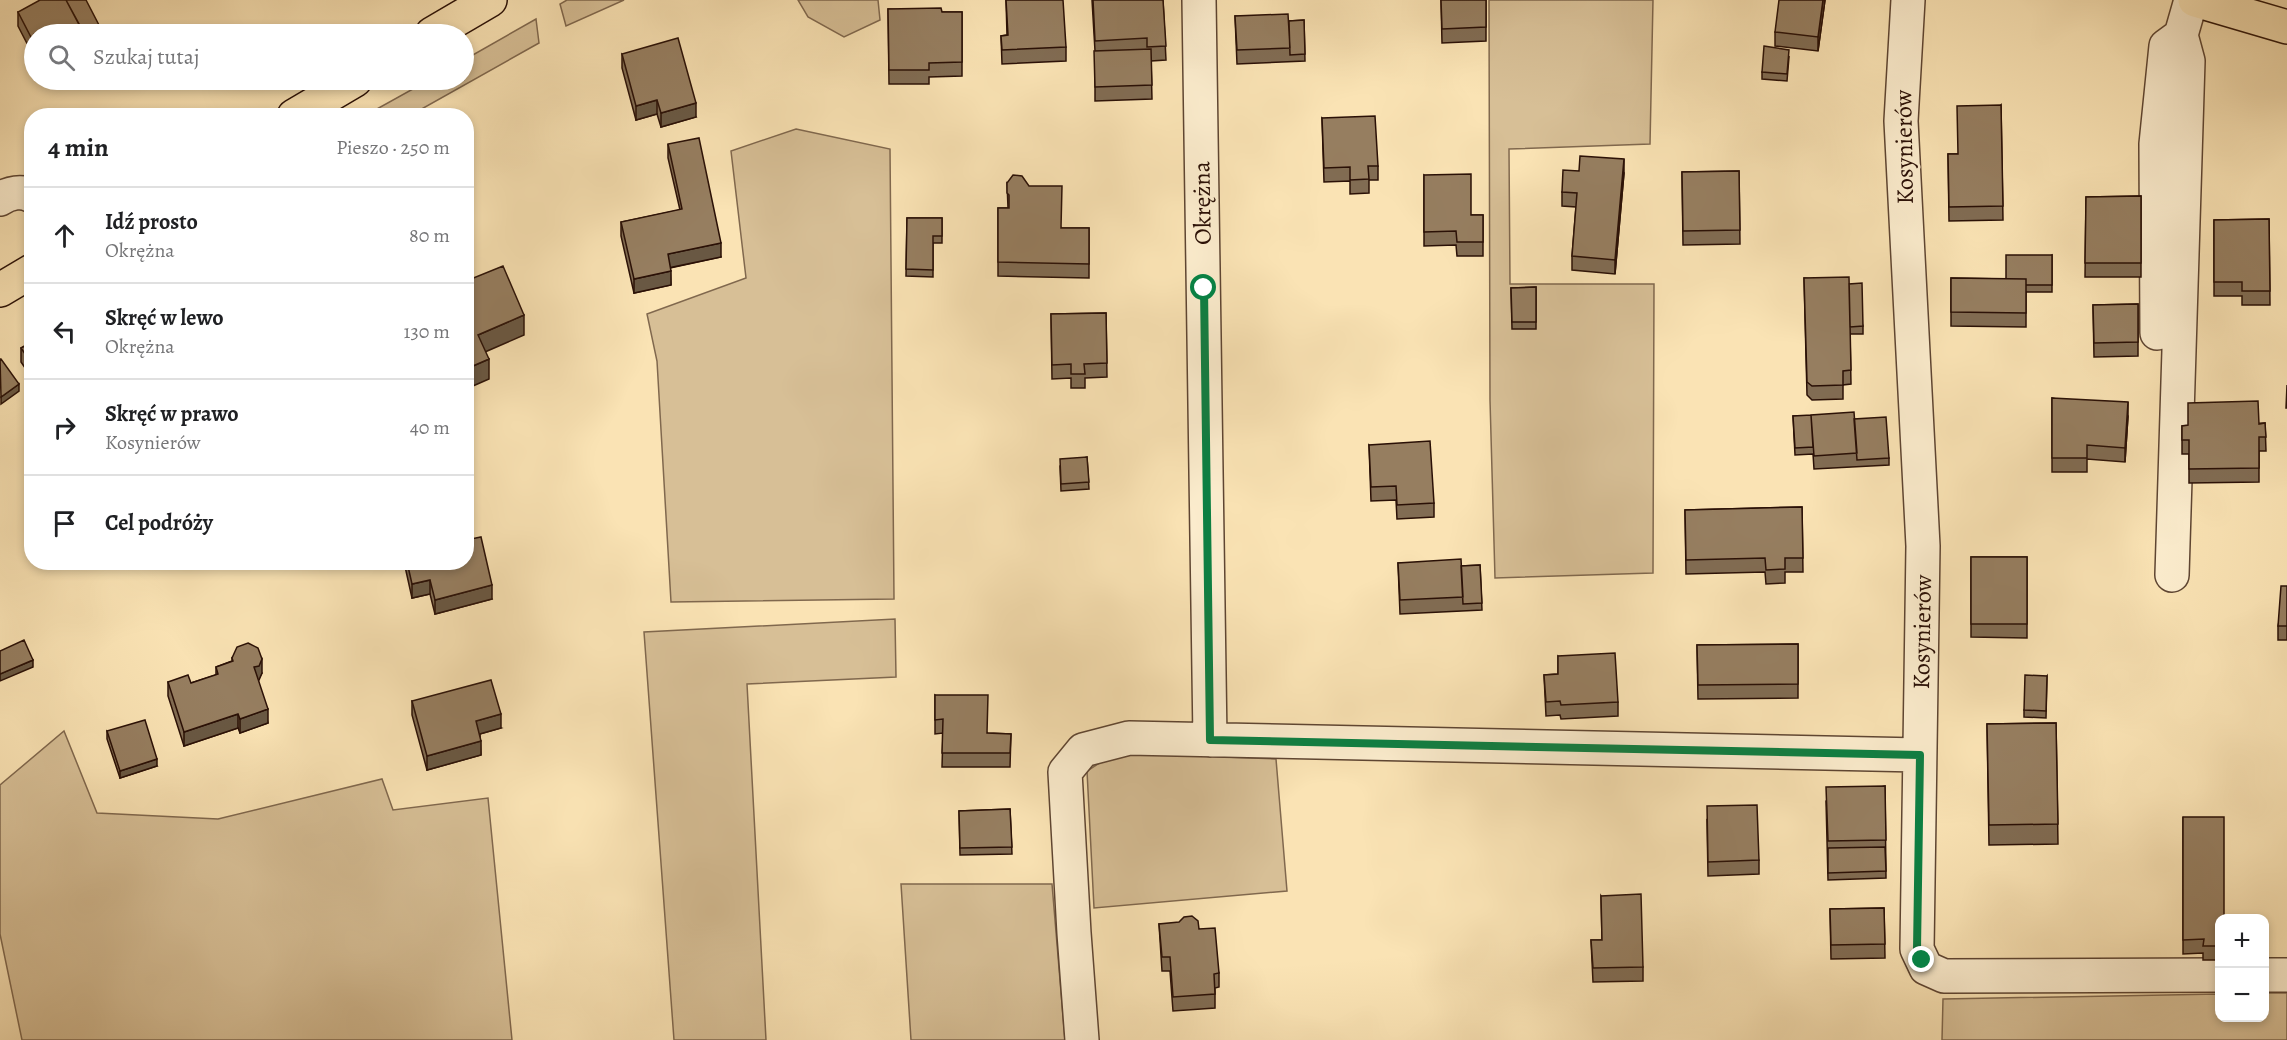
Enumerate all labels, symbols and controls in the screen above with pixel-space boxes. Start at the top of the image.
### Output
search box [24,24,474,90]
icon: search [45,41,78,74]
text: Szukaj tutaj [93,42,199,72]
street label: Kosynierów [1887,89,1921,205]
text: 4 min [48,130,109,165]
text: Pieszo · 250 m [336,134,450,161]
street label: Okrężna [1185,160,1219,245]
text: Idź prosto [105,207,198,237]
icon: ahead [48,219,81,252]
text: 80 m [409,222,450,249]
text: Okrężna [105,237,175,264]
route start [1190,274,1216,300]
text: Skręć w lewo [105,303,224,333]
icon: left [48,315,81,348]
text: 130 m [404,318,450,345]
text: Okrężna [105,333,175,360]
text: Skręć w prawo [105,399,239,429]
icon: right [48,411,81,444]
text: 40 m [410,414,450,441]
text: Kosynierów [105,429,201,456]
icon: arrive [48,507,81,540]
text: Cel podróży [105,508,213,538]
street label: Kosynierów [1905,574,1939,690]
map controls [2215,914,2269,1022]
button: + [2215,914,2269,968]
route end [1908,946,1934,972]
button: − [2215,968,2269,1022]

